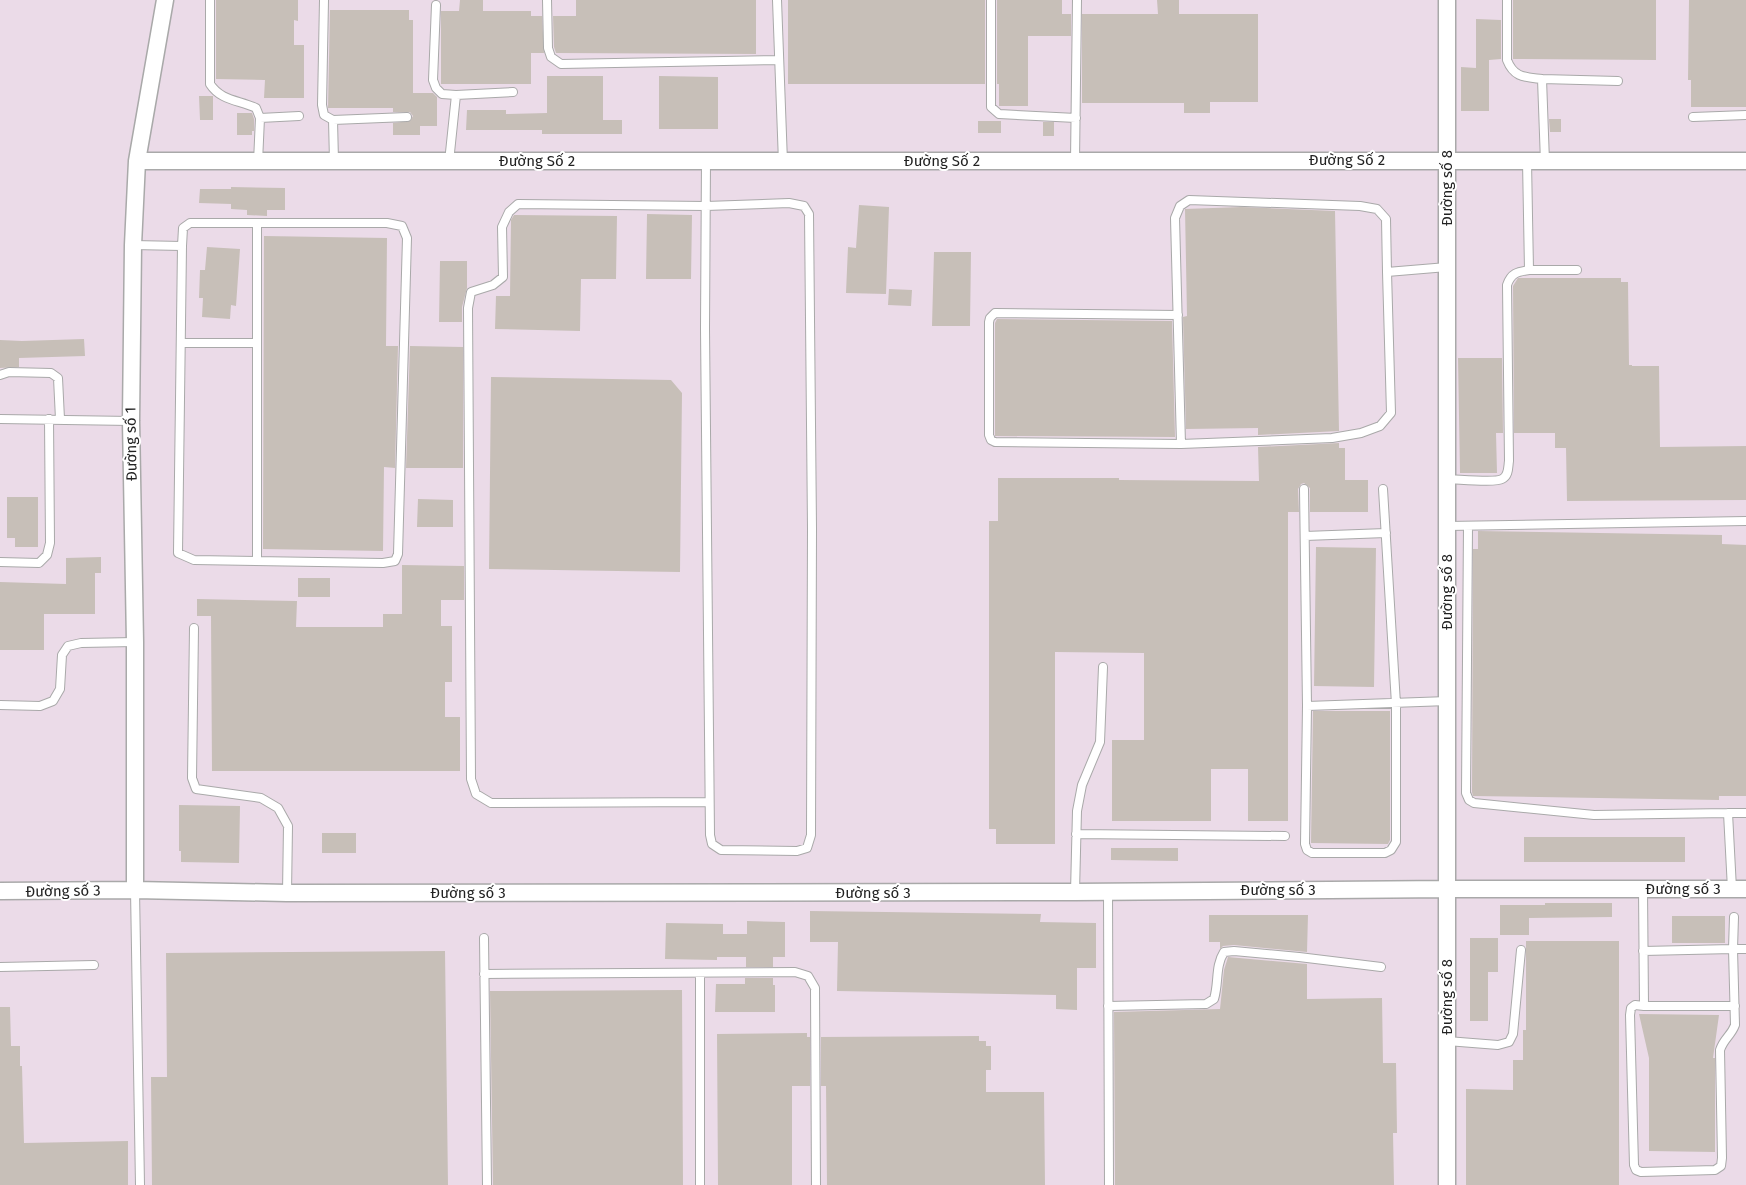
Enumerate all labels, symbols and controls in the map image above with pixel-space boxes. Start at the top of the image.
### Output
street label: Đường số 8 [1438,150,1456,226]
street label: Đường Số 2 [1309,151,1385,169]
street label: Đường Số 2 [499,152,575,170]
street label: Đường Số 2 [904,152,980,170]
street label: Đường số 1 [121,407,141,481]
street label: Đường số 8 [1438,554,1456,630]
street label: Đường số 3 [1645,880,1721,898]
street label: Đường số 3 [25,881,101,901]
street label: Đường số 3 [1240,881,1316,899]
street label: Đường số 3 [430,884,506,902]
street label: Đường số 3 [835,884,911,902]
street label: Đường số 8 [1438,959,1456,1035]

